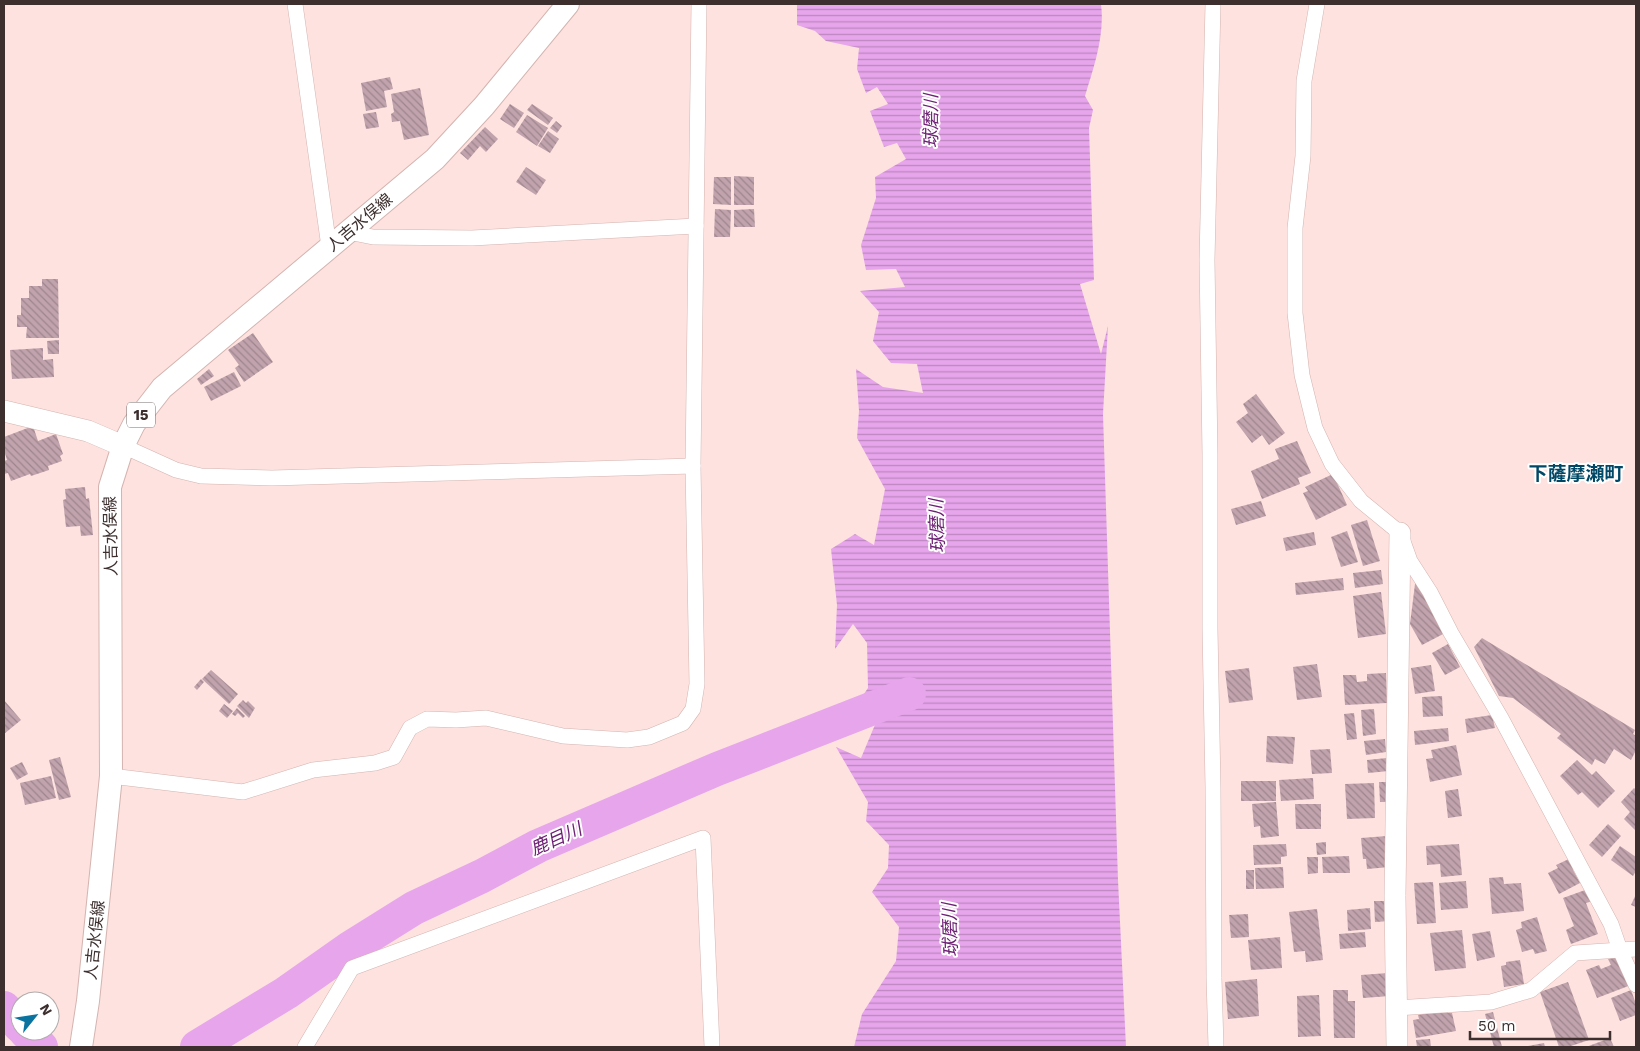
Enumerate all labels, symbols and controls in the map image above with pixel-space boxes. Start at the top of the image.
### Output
water label: 球磨川 [920,92,941,148]
street label: 人吉水俣線 [323,189,396,255]
road number: 15 [127,402,155,428]
district label: 下薩摩瀬町 [1528,462,1624,485]
street label: 人吉水俣線 [100,496,121,576]
water label: 球磨川 [925,497,948,553]
water label: 鹿目川 [527,817,587,859]
street label: 人吉水俣線 [81,899,108,981]
water label: 球磨川 [938,901,961,957]
north arrow [10,991,60,1041]
text: N [37,1001,56,1018]
scale bar [1470,1008,1610,1040]
text: 50 m [1478,1017,1515,1035]

